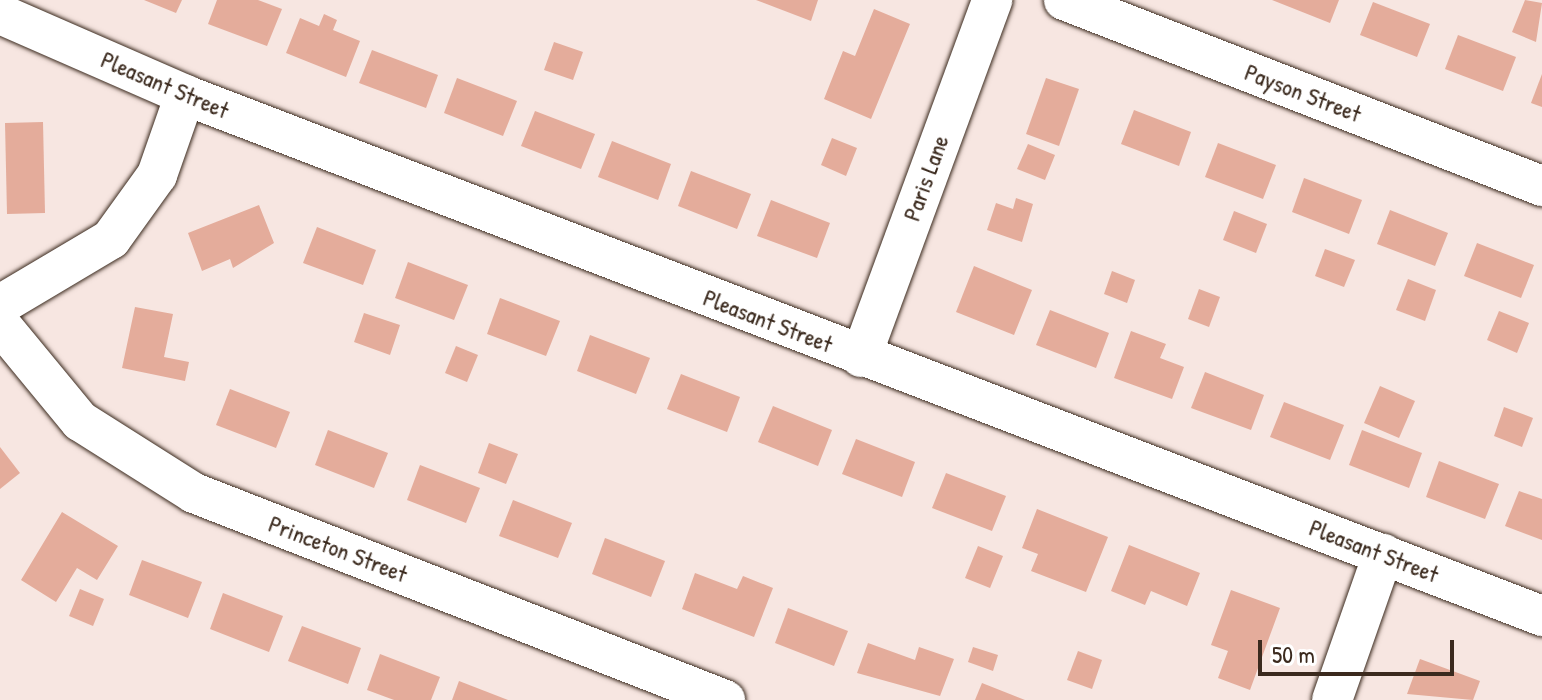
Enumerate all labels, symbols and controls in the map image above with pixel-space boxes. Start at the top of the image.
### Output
street label: Pleasant Street [97,45,233,125]
street label: Payson Street [1241,58,1365,128]
street label: Paris Lane [897,131,955,225]
street label: Pleasant Street [699,283,837,359]
street label: Princeton Street [265,509,411,589]
street label: Pleasant Street [1305,513,1443,589]
scale bar [1262,624,1458,674]
text: 50 m [1272,638,1315,670]

